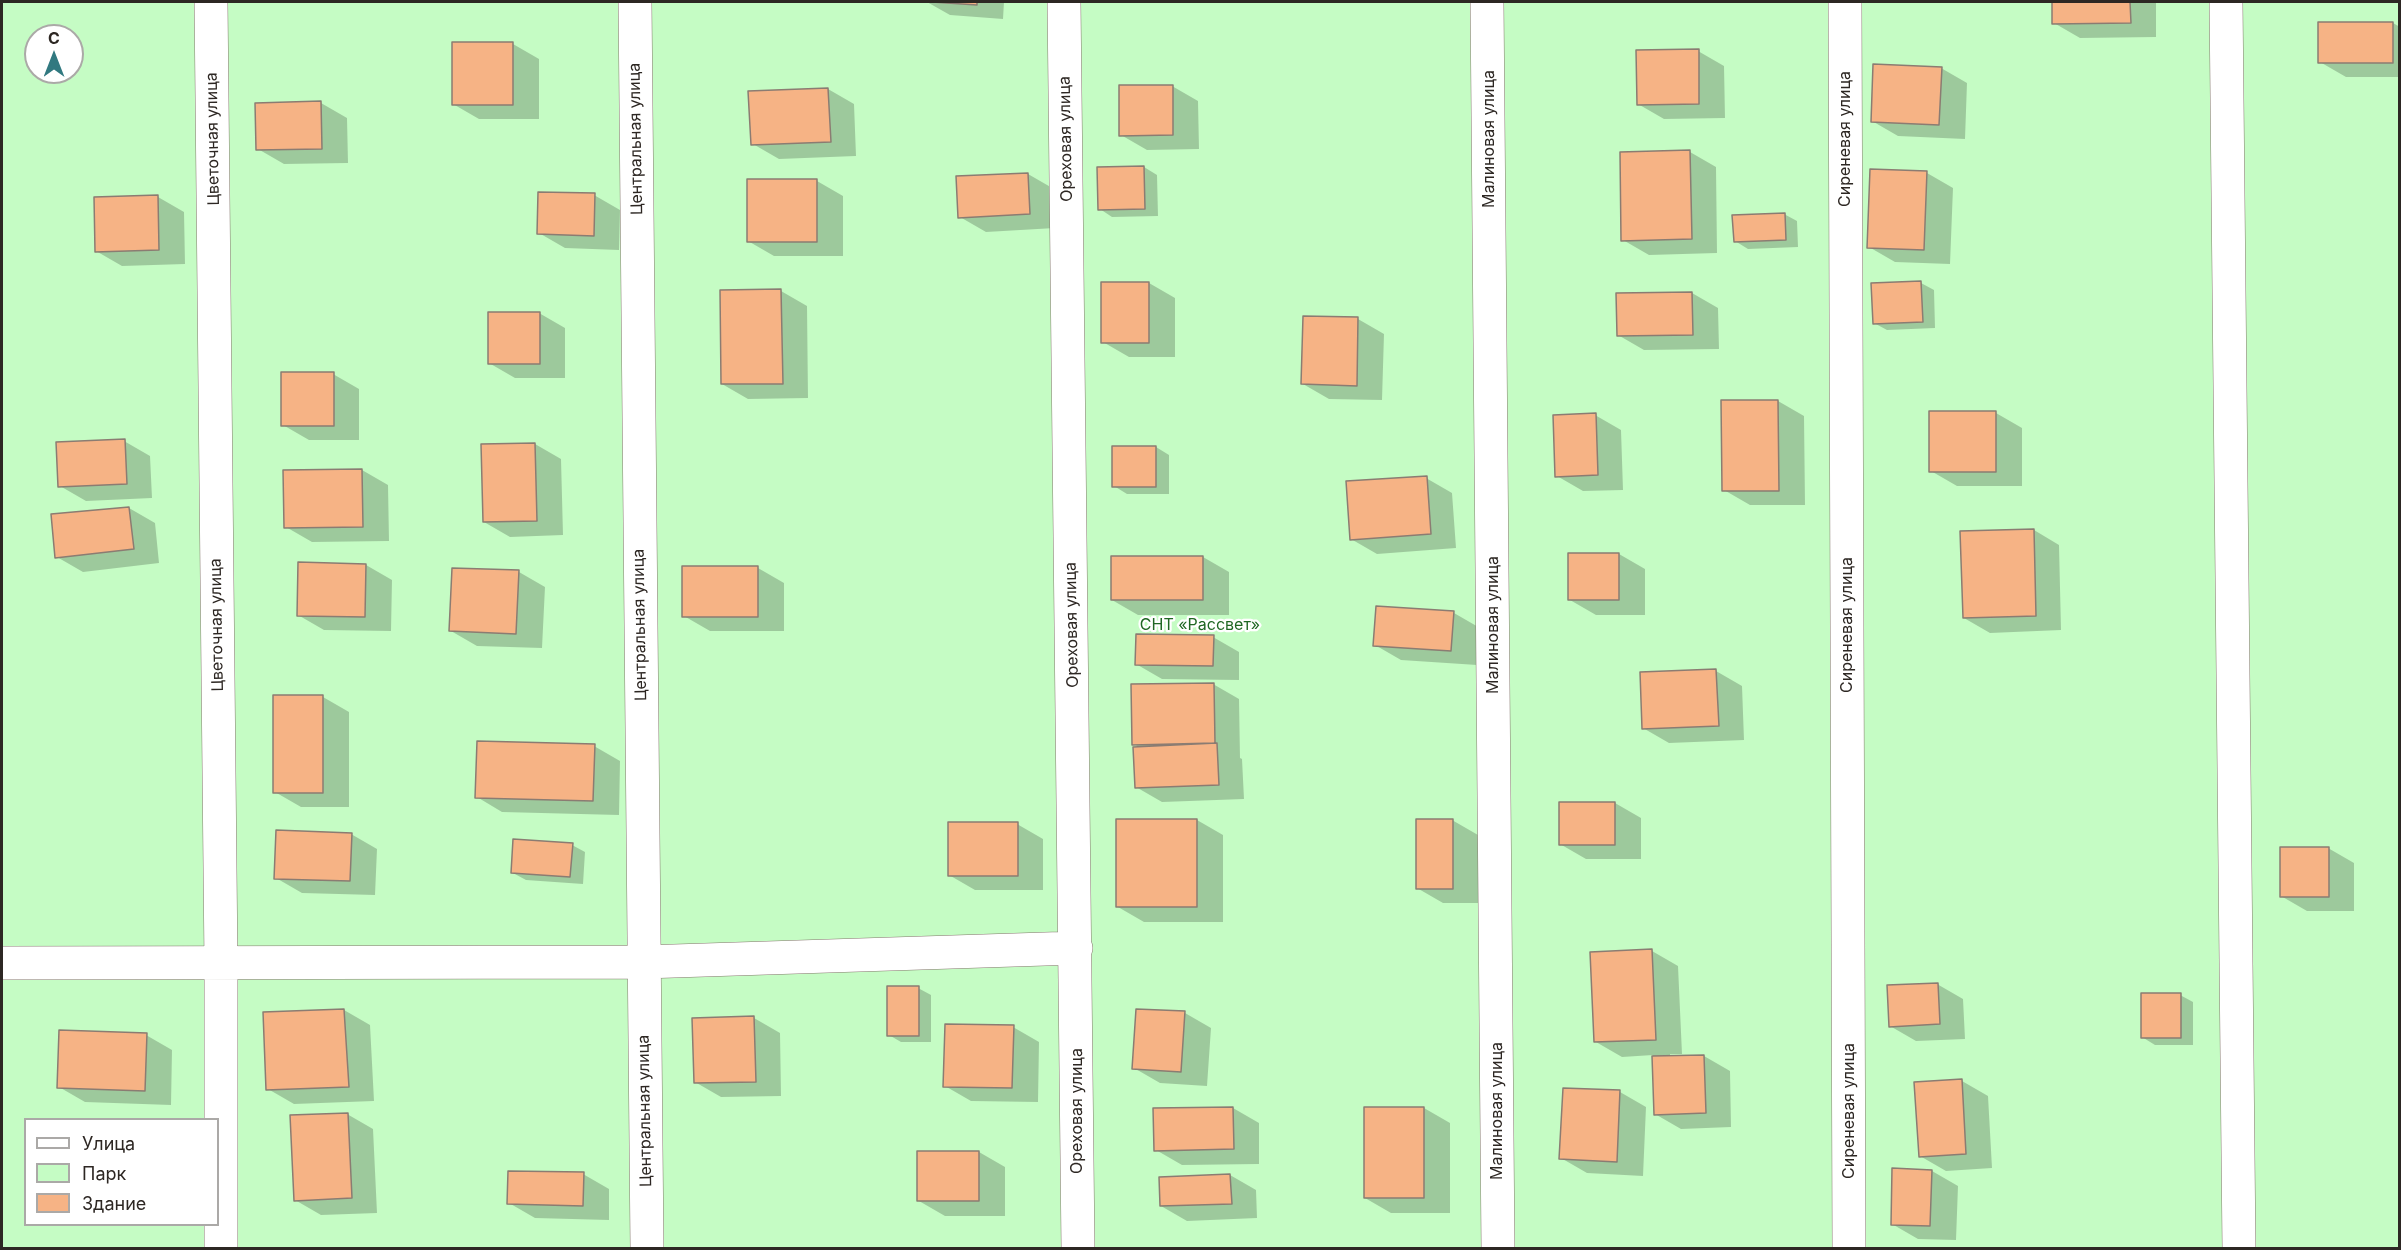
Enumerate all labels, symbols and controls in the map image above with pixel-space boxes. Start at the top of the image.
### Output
north arrow [24,24,84,84]
text: С [48,28,60,48]
street label: Центральная улица [625,63,647,215]
street label: Малиновая улица [1479,70,1499,208]
street label: Сиреневая улица [1835,71,1855,207]
street label: Цветочная улица [202,72,224,206]
street label: Ореховая улица [1055,76,1077,202]
street label: Центральная улица [629,549,651,701]
street label: Малиновая улица [1483,556,1503,694]
street label: Сиреневая улица [1837,557,1857,693]
street label: Цветочная улица [206,558,228,692]
street label: Ореховая улица [1061,562,1083,688]
park label: СНТ «Рассвет» [1140,615,1260,635]
street label: Центральная улица [634,1035,656,1187]
street label: Малиновая улица [1487,1042,1507,1180]
street label: Сиреневая улица [1839,1043,1859,1179]
street label: Ореховая улица [1067,1048,1087,1174]
legend [24,1118,219,1226]
text: Улица [82,1133,135,1154]
text: Парк [82,1163,126,1184]
text: Здание [82,1193,146,1214]

